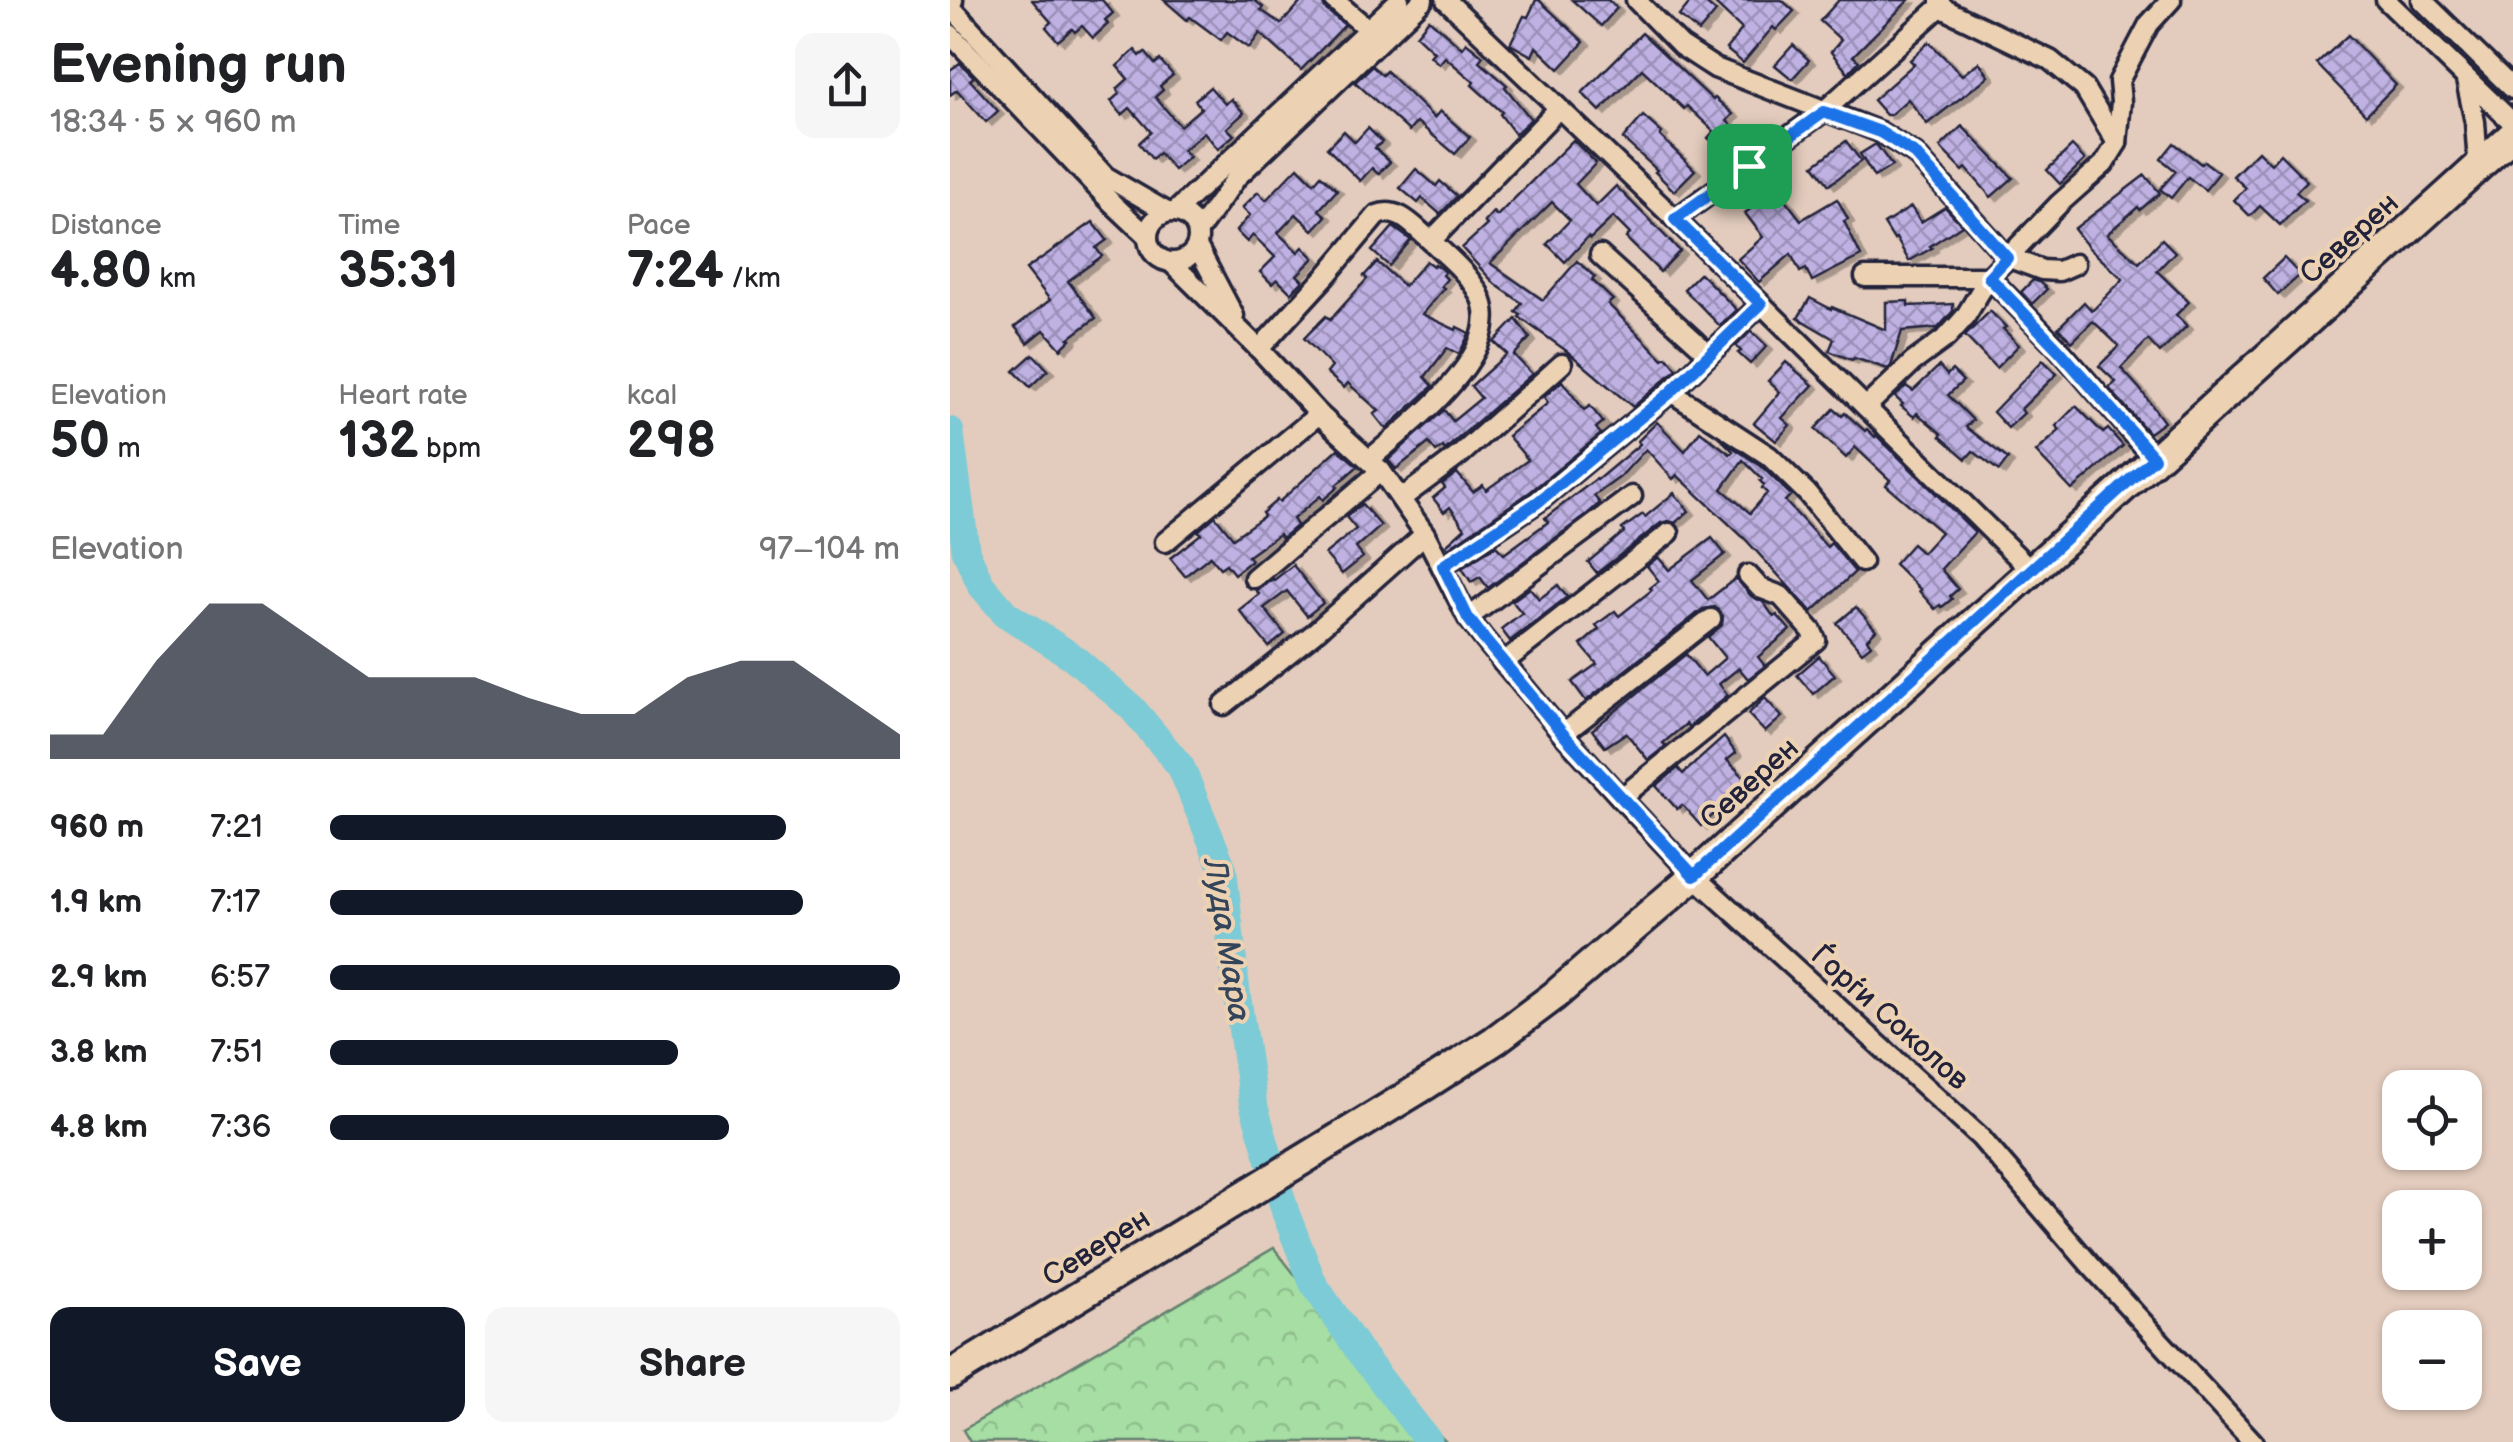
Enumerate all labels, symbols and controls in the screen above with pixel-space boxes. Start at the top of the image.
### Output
text: Evening run [50,32,347,99]
button: share [795,33,900,138]
text: 18:34 · 5 × 960 m [50,103,296,142]
pin [1707,124,1792,209]
icon: arrive [1722,139,1777,194]
street label: Северен [2293,185,2406,292]
text: Distance [50,209,162,242]
text: Time [338,209,400,242]
text: Pace [627,209,691,242]
text: 4.80 [50,242,152,302]
text: 35:31 [338,242,459,302]
text: 7:24 [627,242,724,302]
text: km [152,262,196,295]
text: /km [724,262,781,295]
text: Elevation [50,379,167,412]
text: Heart rate [338,379,468,412]
text: kcal [627,379,677,412]
text: 50 [50,412,110,472]
text: 132 [338,412,419,472]
text: 298 [627,412,716,472]
text: m [110,432,141,465]
text: bpm [419,432,481,465]
text: Elevation [50,530,183,569]
text: 97–104 m [759,530,900,569]
street label: Северен [1693,730,1806,837]
text: 960 m [50,808,144,847]
text: 7:21 [210,808,263,847]
water label: Луда Мара [1194,854,1259,1025]
text: 1.9 km [50,883,142,922]
text: 7:17 [210,883,260,922]
street label: Ѓорѓи Соколов [1803,937,1977,1098]
text: 2.9 km [50,958,148,997]
text: 6:57 [210,958,270,997]
text: 3.8 km [50,1033,148,1072]
text: 7:51 [210,1033,263,1072]
map controls [2382,1070,2482,1410]
button: locate [2382,1070,2482,1170]
text: 4.8 km [50,1108,148,1147]
text: 7:36 [210,1108,271,1147]
button: + [2382,1190,2482,1290]
street label: Северен [1036,1201,1157,1295]
button: Save [50,1307,465,1422]
button: Share [485,1307,900,1422]
button: − [2382,1310,2482,1410]

